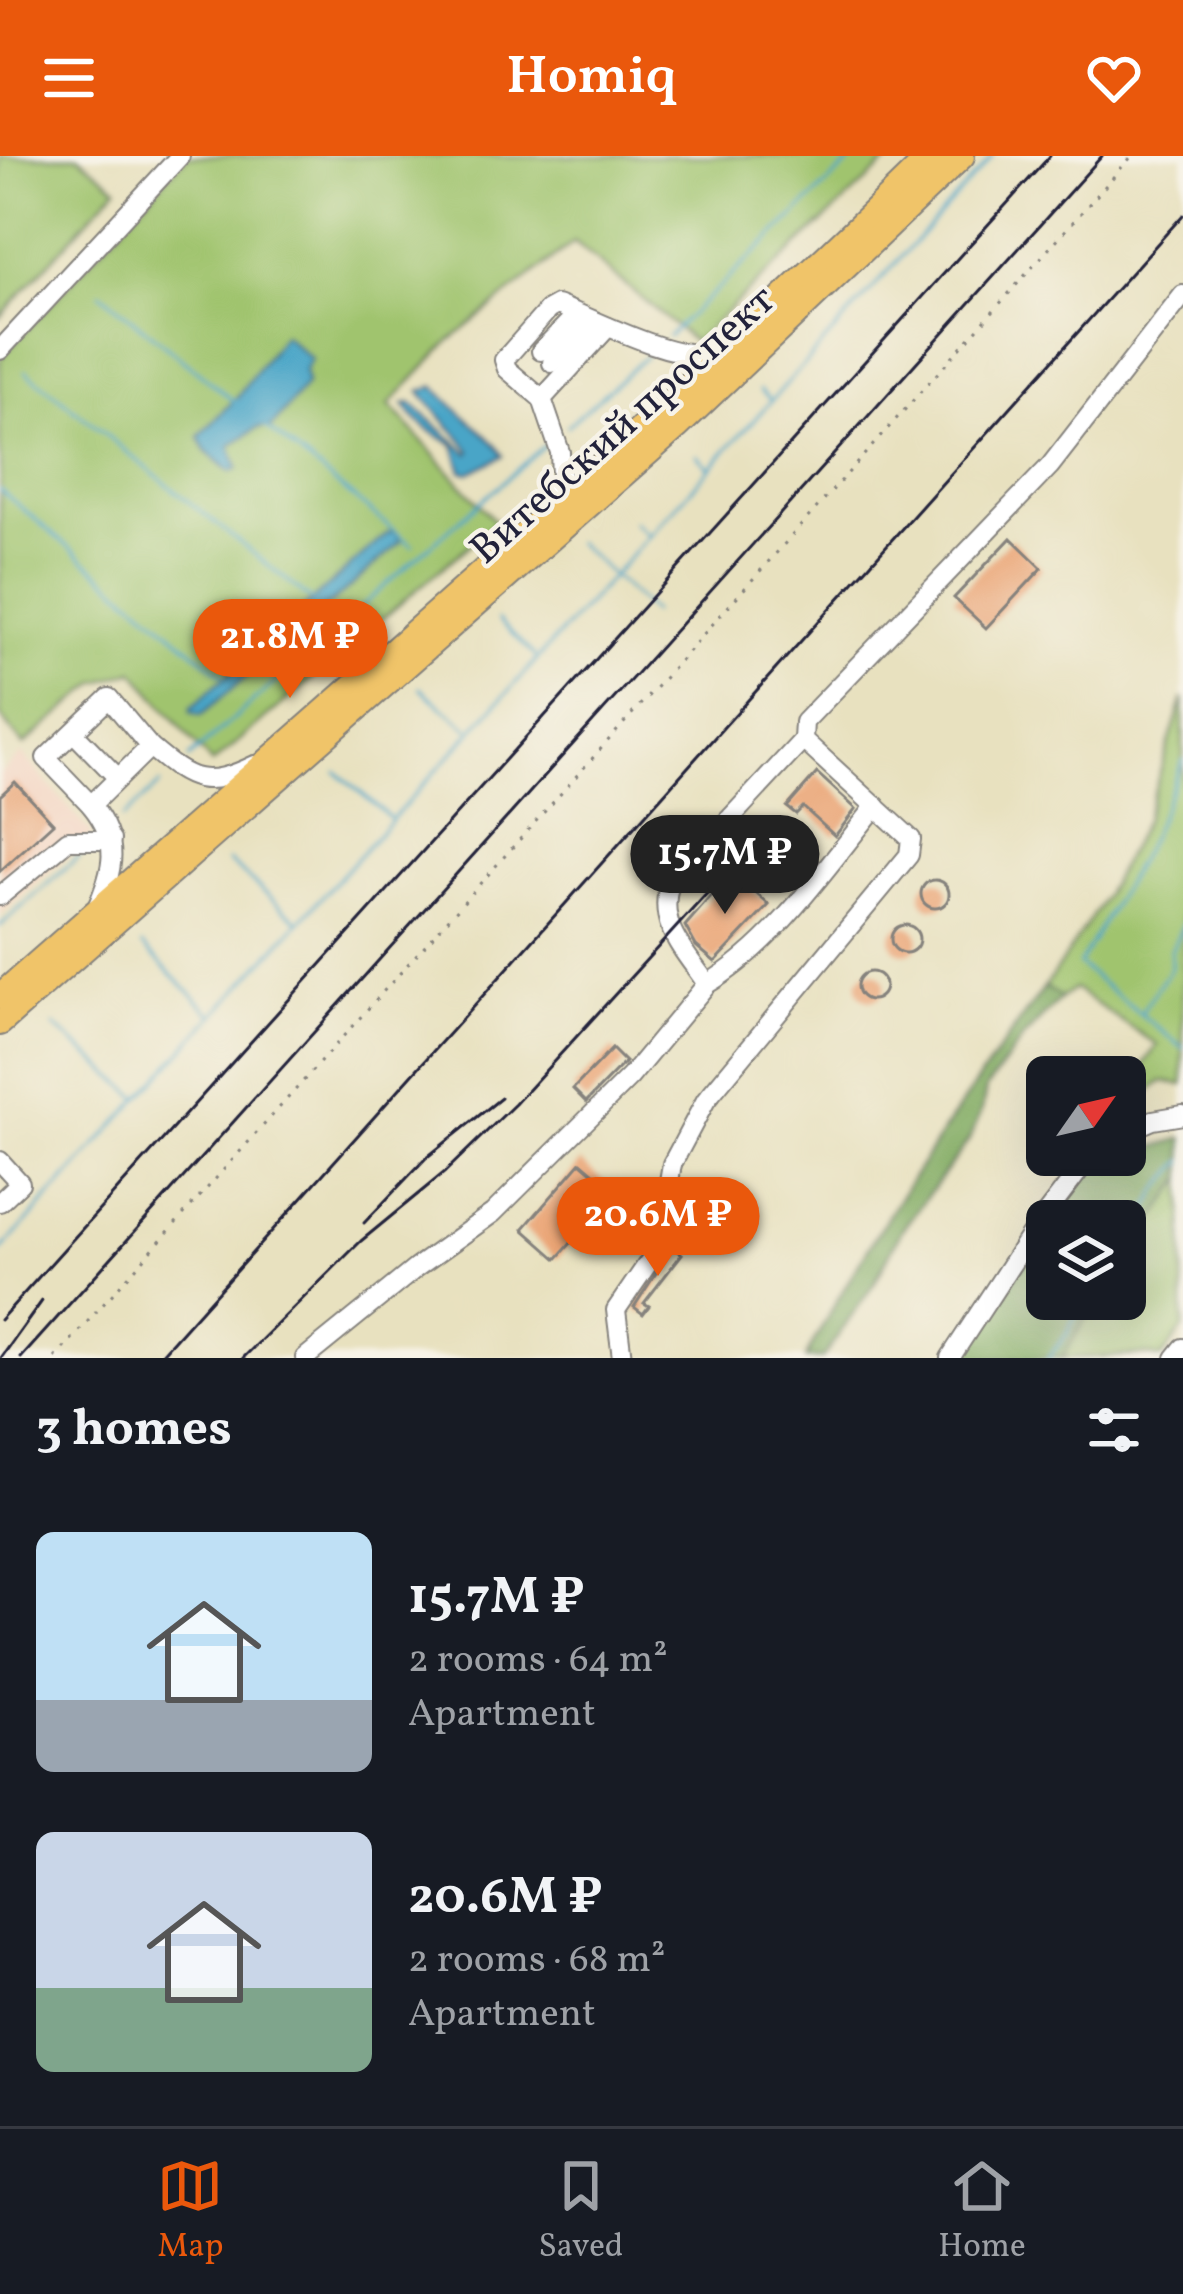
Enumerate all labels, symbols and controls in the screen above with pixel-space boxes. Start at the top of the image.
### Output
text: Homiq [506,41,677,116]
icon: menu [36,45,102,111]
icon: heart [1081,45,1147,111]
street label: Витебский проспект [458,273,790,580]
pin: 21.8M ₽ [179,599,401,701]
text: 21.8M ₽ [220,611,360,665]
pin: 15.7M ₽ [614,815,836,917]
text: 15.7M ₽ [657,827,793,881]
north arrow [1026,1056,1146,1176]
map controls [1026,1056,1146,1320]
pin: 20.6M ₽ [547,1177,769,1279]
text: 20.6M ₽ [584,1189,732,1243]
button: layers [1026,1200,1146,1320]
text: 3 homes [36,1395,232,1466]
icon: filters [1081,1397,1147,1463]
text: 15.7M ₽ [408,1563,585,1634]
icon: home [132,1580,276,1724]
text: 2 rooms · 64 m² [408,1634,668,1688]
text: Apartment [408,1688,596,1742]
text: 20.6M ₽ [408,1863,603,1934]
icon: home [132,1880,276,2024]
text: 2 rooms · 68 m² [408,1934,665,1988]
text: Apartment [408,1988,596,2042]
tab: Map [157,2153,224,2271]
tab: Saved [538,2153,623,2271]
tab: Home [938,2153,1026,2271]

